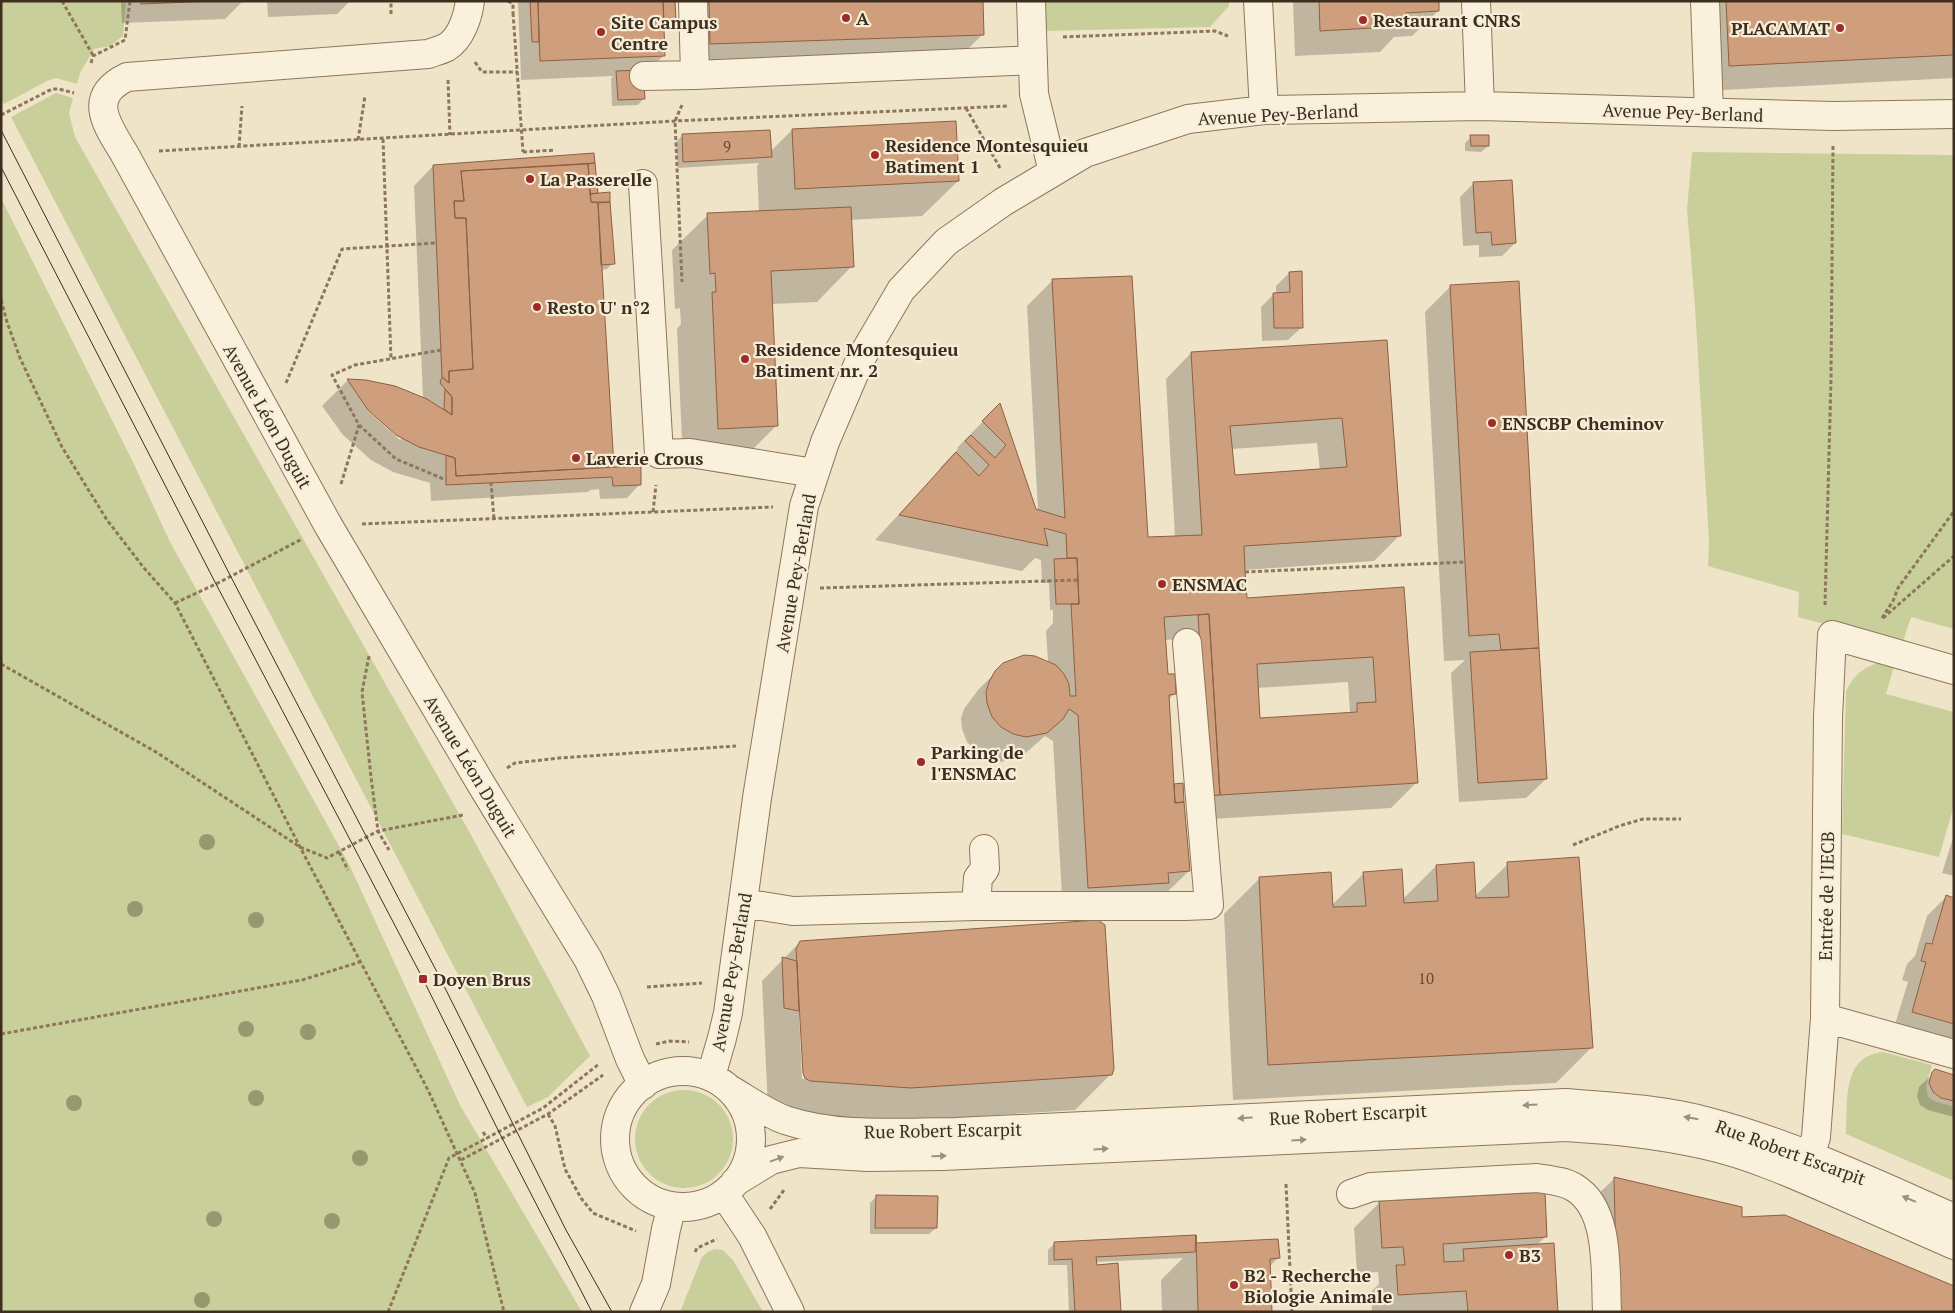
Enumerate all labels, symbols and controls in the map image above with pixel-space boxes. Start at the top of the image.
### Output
place label: A [856,6,870,30]
place label: Restaurant CNRS [1373,8,1521,32]
place label: Site Campus Centre [611,10,717,55]
marker: A [840,12,852,24]
marker: Restaurant CNRS [1357,14,1369,26]
place label: PLACAMAT [1731,16,1830,40]
marker: PLACAMAT [1834,22,1846,34]
marker: Site Campus Centre [595,26,607,38]
street label: Avenue Pey-Berland [1602,97,1764,127]
street label: Avenue Pey-Berland [1197,98,1359,130]
place label: Residence Montesquieu Batiment 1 [885,133,1089,178]
house number: 9 [723,136,731,156]
marker: Residence Montesquieu Batiment 1 [869,149,881,161]
place label: La Passerelle [540,167,652,191]
marker: La Passerelle [524,173,536,185]
place label: Resto U' n°2 [547,295,650,319]
marker: Resto U' n°2 [531,301,543,313]
place label: Residence Montesquieu Batiment nr. 2 [755,337,959,382]
street label: Avenue Léon Duguit [218,339,318,493]
marker: Residence Montesquieu Batiment nr. 2 [739,353,751,365]
place label: ENSCBP Cheminov [1502,411,1664,435]
marker: ENSCBP Cheminov [1486,417,1498,429]
place label: Laverie Crous [586,446,703,470]
marker: Laverie Crous [570,452,582,464]
street label: Avenue Pey-Berland [769,492,821,654]
place label: ENSMAC [1172,572,1247,596]
marker: ENSMAC [1156,578,1168,590]
street label: Avenue Léon Duguit [419,690,523,842]
place label: Parking de l'ENSMAC [931,740,1024,785]
marker: Parking de l'ENSMAC [915,756,927,768]
street label: Entrée de l'IECB [1813,831,1839,961]
street label: Avenue Pey-Berland [705,891,757,1053]
place label: Doyen Brus [433,967,531,991]
house number: 10 [1418,968,1434,988]
marker: Doyen Brus [417,973,429,985]
street label: Rue Robert Escarpit [1268,1098,1428,1130]
one-way arrow [1522,1101,1538,1109]
one-way arrow [1683,1114,1699,1122]
street label: Rue Robert Escarpit [1713,1114,1870,1190]
one-way arrow [1237,1115,1253,1123]
street label: Rue Robert Escarpit [864,1117,1023,1143]
one-way arrow [1291,1135,1307,1143]
one-way arrow [1094,1145,1110,1153]
one-way arrow [931,1152,947,1160]
one-way arrow [770,1154,785,1162]
one-way arrow [1902,1194,1916,1202]
place label: B3 [1519,1243,1541,1267]
marker: B3 [1503,1249,1515,1261]
place label: B2 - Recherche Biologie Animale [1244,1263,1393,1308]
marker: B2 - Recherche Biologie Animale [1228,1279,1240,1291]

